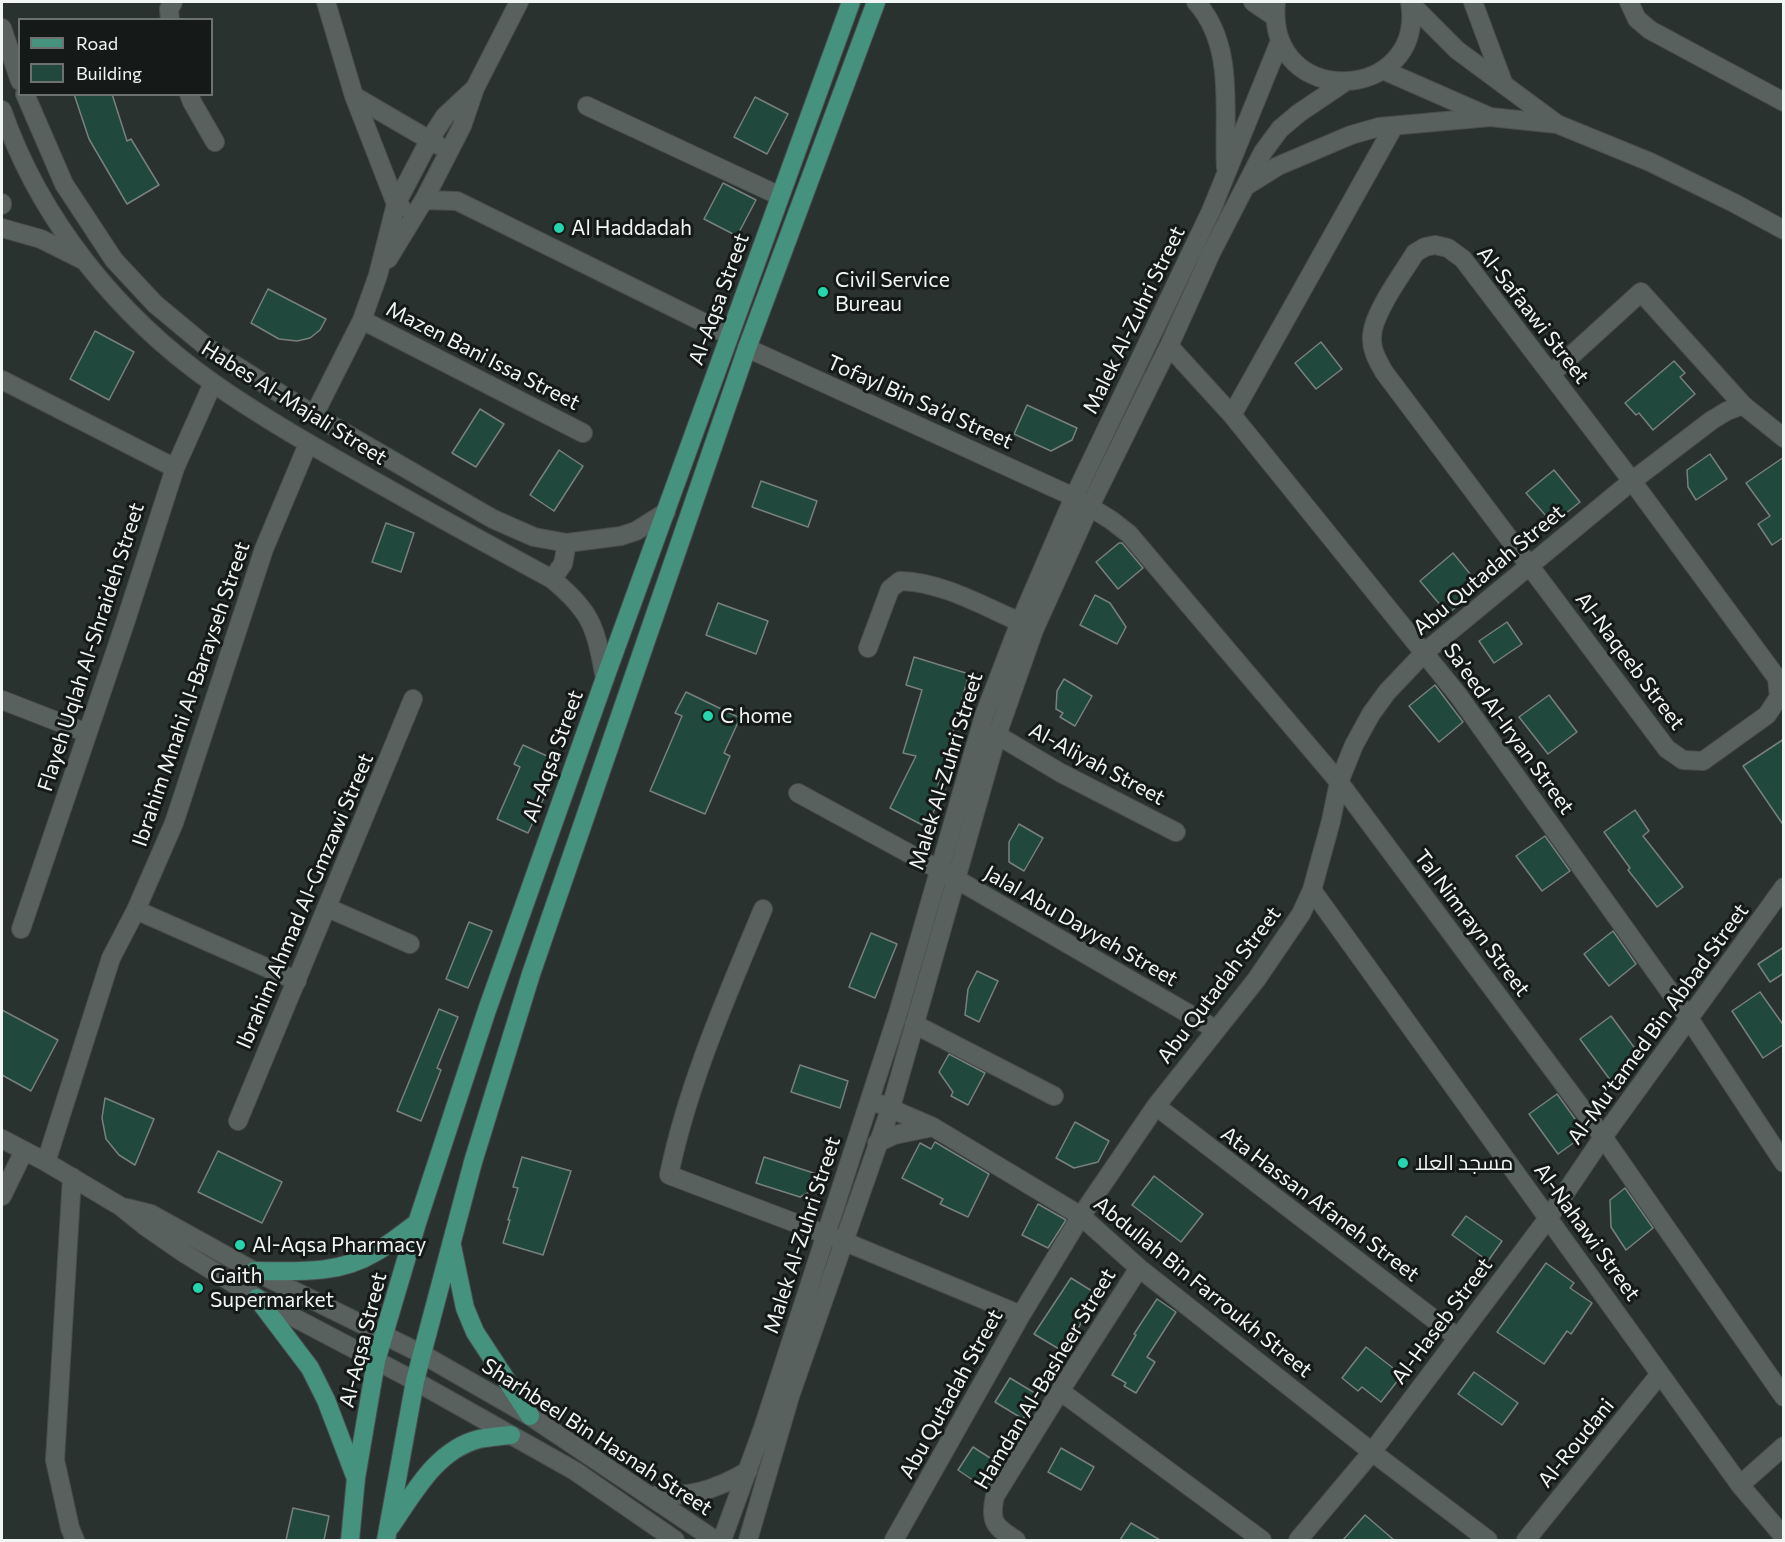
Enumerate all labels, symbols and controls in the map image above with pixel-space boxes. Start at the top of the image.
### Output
legend [18,18,213,96]
text: Road [76,32,118,54]
text: Building [76,62,142,84]
place label: Al Haddadah [571,215,692,241]
marker: Al Haddadah [552,221,566,235]
street label: Malek Al-Zuhri Street [1078,222,1190,418]
street label: Al-Aqsa Street [683,230,755,368]
street label: Al-Safaawi Street [1472,241,1594,389]
place label: Civil Service Bureau [835,267,950,317]
marker: Civil Service Bureau [816,285,830,299]
street label: Mazen Bani Issa Street [382,296,584,416]
street label: Habes Al-Majali Street [197,336,391,470]
street label: Tofayl Bin Sa’d Street [823,350,1017,454]
street label: Abu Qutadah Street [1408,499,1570,641]
street label: Flayeh Uqlah Al-Shraideh Street [32,500,150,794]
street label: Ibrahim Mnahi Al-Barayseh Street [127,538,255,850]
street label: Al-Naqeeb Street [1570,587,1690,735]
street label: Sa’eed Al-Iryan Street [1439,639,1579,819]
street label: Malek Al-Zuhri Street [904,669,988,873]
street label: Al-Aqsa Street [517,687,589,825]
place label: C home [720,703,792,729]
marker: C home [701,709,715,723]
street label: Al-Aliyah Street [1025,718,1169,810]
street label: Ibrahim Ahmad Al-Gmzawi Street [231,750,379,1052]
street label: Tal Nimrayn Street [1409,845,1535,1001]
street label: Jalal Abu Dayyeh Street [980,860,1182,992]
street label: Al-Mu’tamed Bin Abbad Street [1562,899,1754,1149]
street label: Abu Qutadah Street [1152,902,1286,1068]
street label: Ata Hassan Afaneh Street [1216,1121,1424,1287]
street label: Malek Al-Zuhri Street [758,1133,846,1337]
place label: مسجد العلا [1415,1150,1513,1176]
marker: مسجد العلا [1396,1156,1410,1170]
street label: Al-Nahawi Street [1529,1158,1645,1306]
street label: Abdullah Bin Farroukh Street [1089,1191,1317,1383]
place label: Al-Aqsa Pharmacy [252,1232,426,1258]
marker: Al-Aqsa Pharmacy [233,1238,247,1252]
street label: Al-Haseb Street [1386,1253,1498,1389]
place label: Gaith Supermarket [210,1263,334,1313]
street label: Hamdan Al-Basheer Street [969,1264,1121,1494]
street label: Al-Aqsa Street [334,1270,392,1410]
marker: Gaith Supermarket [191,1281,205,1295]
street label: Abu Qutadah Street [894,1305,1008,1483]
street label: Sharhbeel Bin Hasnah Street [477,1353,717,1521]
street label: Al-Roudani [1533,1394,1619,1492]

